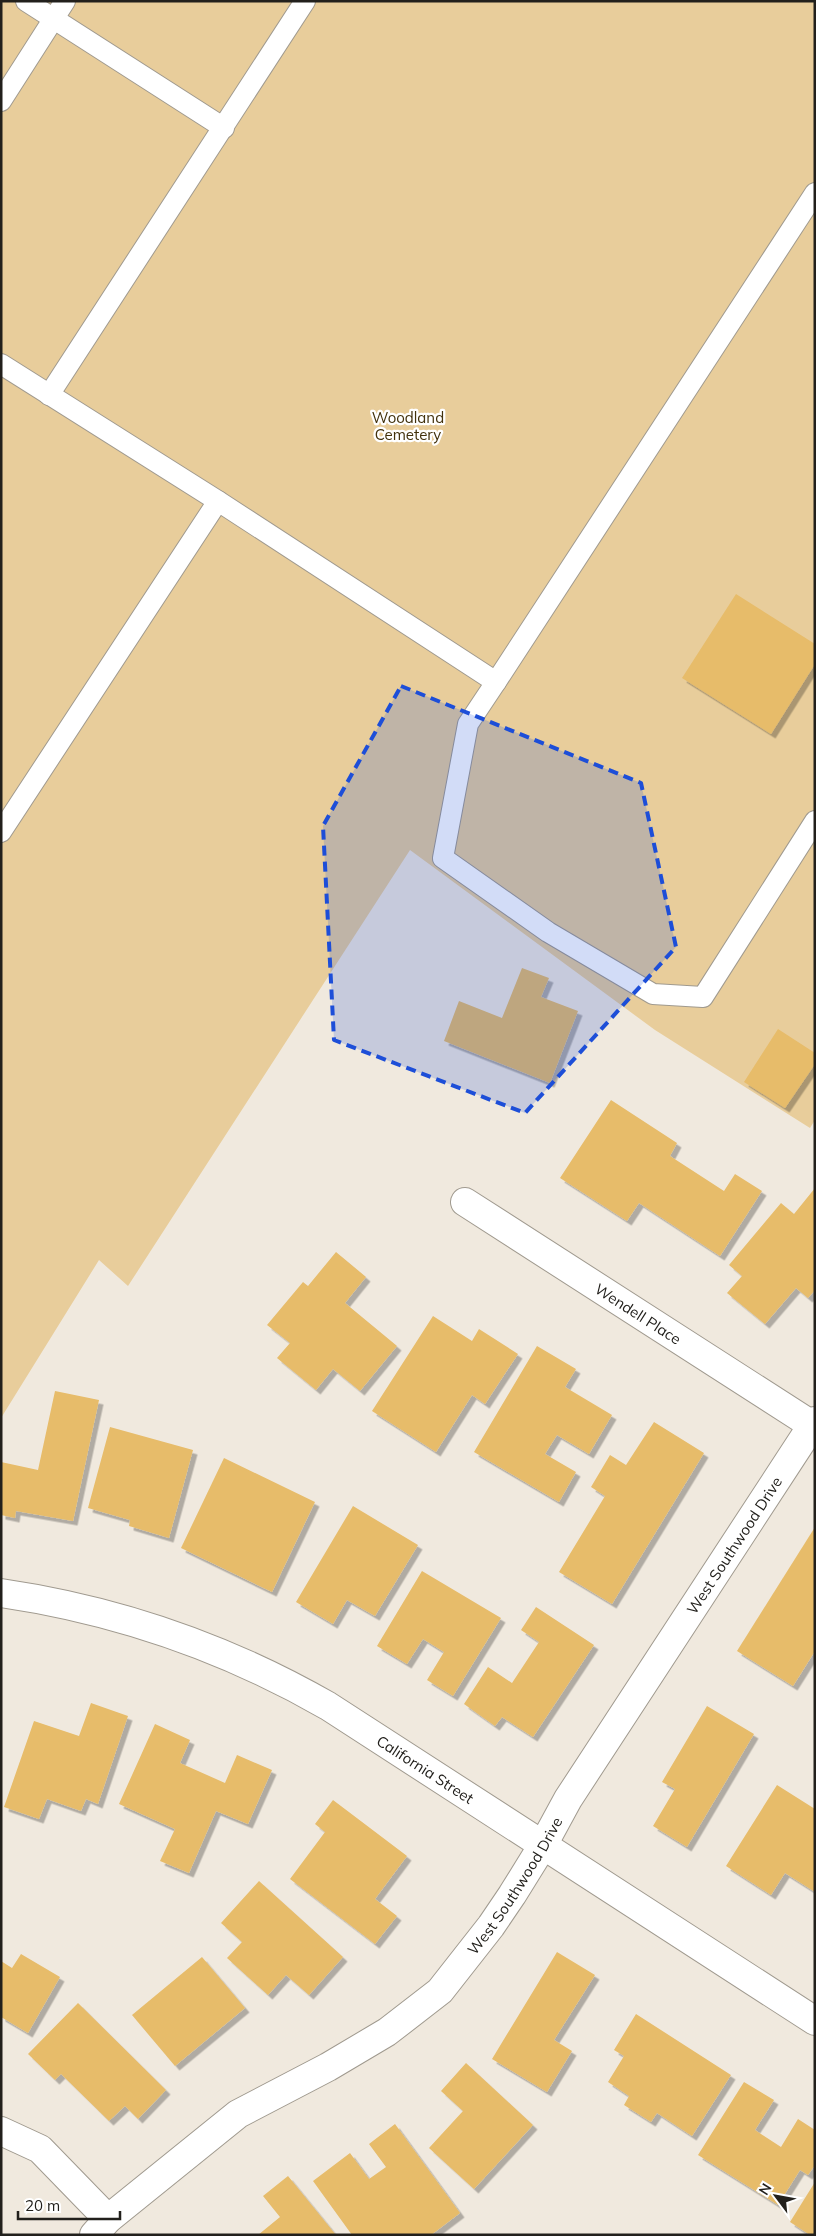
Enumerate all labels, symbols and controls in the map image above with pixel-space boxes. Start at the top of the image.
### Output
park label: Woodland Cemetery [372,408,444,444]
street label: Wendell Place [592,1279,685,1348]
street label: West Southwood Drive [682,1473,786,1617]
street label: California Street [373,1731,478,1807]
street label: West Southwood Drive [463,1813,566,1958]
north arrow [751,2171,801,2221]
text: N [755,2180,775,2198]
scale bar [18,2188,120,2220]
text: 20 m [25,2196,60,2215]

